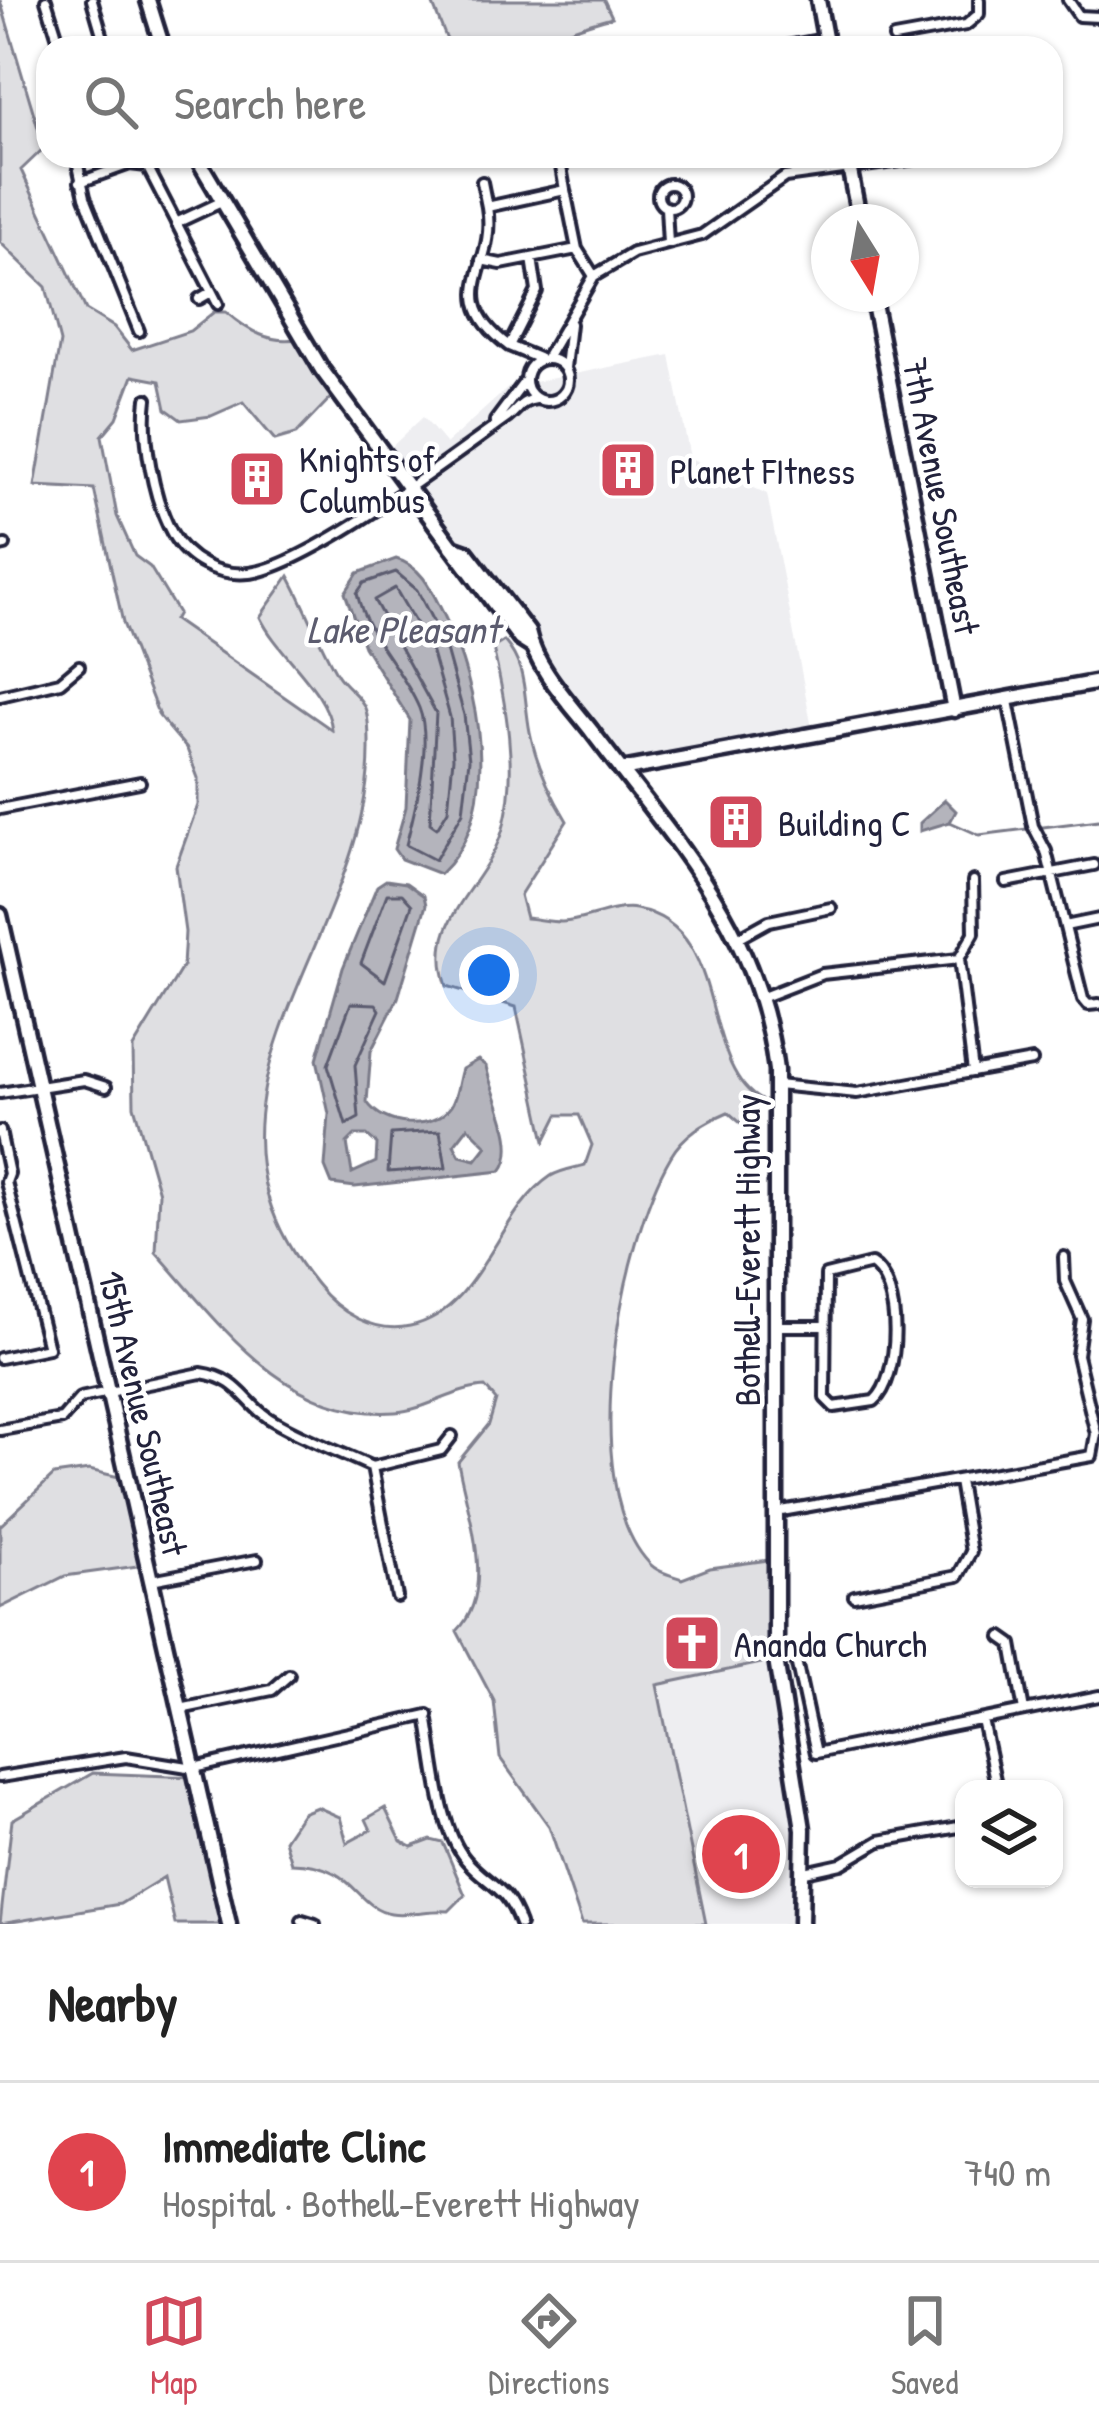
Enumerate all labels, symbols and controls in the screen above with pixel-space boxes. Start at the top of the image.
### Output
search box [36,36,1063,168]
icon: search [78,69,144,135]
text: Search here [174,72,366,133]
north arrow [811,204,919,312]
street label: 7th Avenue Southeast [891,353,993,639]
place label: Knights of Columbus [299,434,435,524]
building icon: Planet FItness [597,439,659,501]
place label: Planet FItness [670,446,855,495]
building icon: Knights of Columbus [226,448,288,510]
water label: Lake Pleasant [307,602,504,655]
building icon: Building C [705,791,767,853]
place label: Building C [778,798,911,847]
your location [459,945,519,1005]
street label: Bothell-Everett Highway [722,1094,771,1406]
street label: 15th Avenue Southeast [87,1266,201,1561]
church icon: Ananda Church [661,1612,723,1674]
place label: Ananda Church [734,1619,927,1668]
map controls [955,1780,1063,1888]
button: layers [955,1780,1063,1888]
pin: 1 [702,1809,780,1899]
text: Nearby [48,1968,178,2037]
text: Immediate Clinc [162,2115,425,2176]
text: 1 [80,2145,94,2198]
text: 740 m [964,2145,1051,2198]
text: Hospital · Bothell-Everett Highway [162,2176,640,2229]
tab: Map [141,2288,207,2404]
tab: Directions [488,2288,610,2404]
tab: Saved [891,2288,958,2404]

